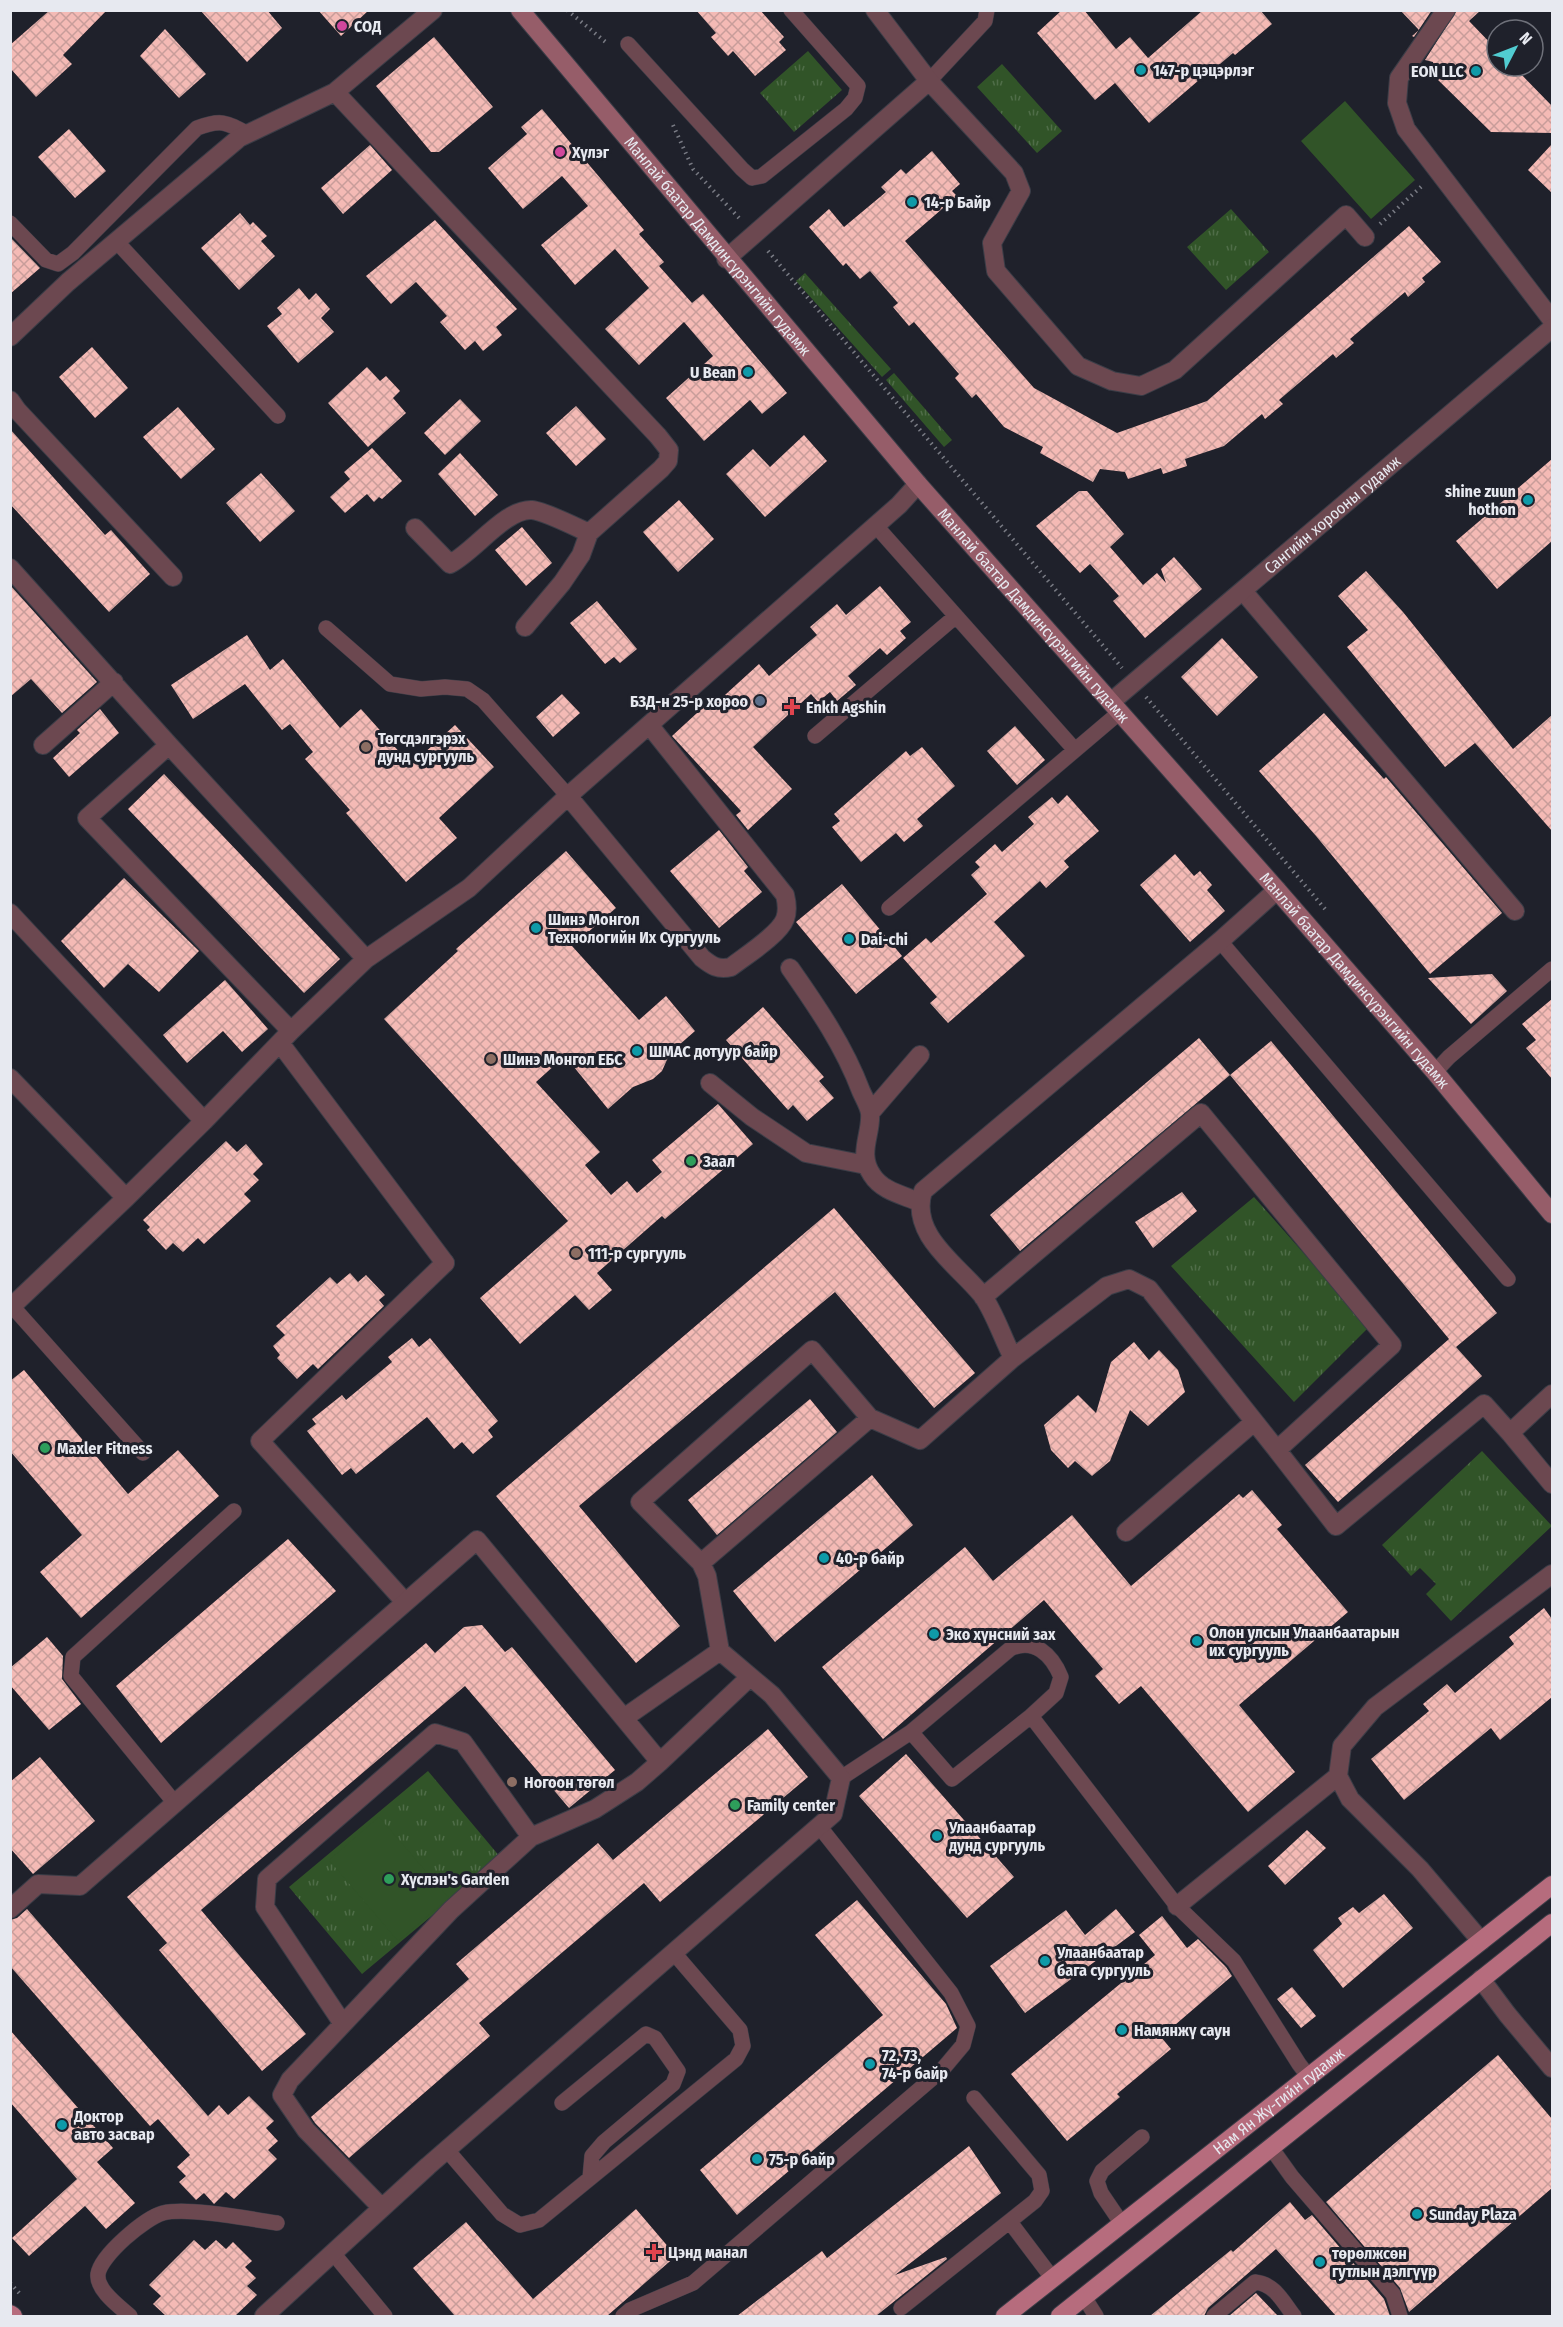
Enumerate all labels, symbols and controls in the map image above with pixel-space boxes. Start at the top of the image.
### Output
place label: СОД [354,17,382,36]
north arrow [1485,18,1545,78]
marker: СОД [335,19,349,33]
text: N [1516,28,1536,48]
place label: 147-р цэцэрлэг [1153,61,1255,80]
place label: EON LLC [1411,62,1465,81]
marker: 147-р цэцэрлэг [1134,63,1148,77]
marker: EON LLC [1469,64,1483,78]
street label: Манлай баатар Дамдинсүрэнгийн гудамж [620,133,815,360]
place label: Хүлэг [571,143,610,162]
marker: Хүлэг [553,145,567,159]
place label: 14-р Байр [924,193,991,212]
marker: 14-р Байр [905,195,919,209]
place label: U Bean [690,363,736,382]
marker: U Bean [741,365,755,379]
street label: Сангийн хорооны гудамж [1260,451,1405,578]
place label: shine zuun hothon [1445,482,1516,519]
marker: shine zuun hothon [1521,493,1535,507]
street label: Манлай баатар Дамдинсүрэнгийн гудамж [934,504,1134,727]
place label: БЗД-н 25-р хороо [630,692,748,711]
marker: БЗД-н 25-р хороо [753,694,767,708]
marker: Enkh Agshin [783,698,801,716]
place label: Enkh Agshin [806,698,886,717]
place label: Төгсдэлгэрэх дунд сургууль [377,729,474,766]
marker: Төгсдэлгэрэх дунд сургууль [359,740,373,754]
street label: Манлай баатар Дамдинсүрэнгийн гудамж [1256,868,1454,1093]
place label: Шинэ Монгол Технологийн Их Сургууль [548,910,721,947]
marker: Шинэ Монгол Технологийн Их Сургууль [529,921,543,935]
place label: Dai-chi [861,930,908,949]
marker: Dai-chi [842,932,856,946]
place label: ШМАС дотуур байр [649,1042,778,1061]
marker: ШМАС дотуур байр [630,1044,644,1058]
place label: Шинэ Монгол ЕБС [503,1050,623,1069]
marker: Шинэ Монгол ЕБС [484,1052,498,1066]
place label: Заал [702,1152,735,1171]
marker: Заал [684,1154,698,1168]
place label: 111-р сургууль [588,1244,687,1263]
marker: 111-р сургууль [569,1246,583,1260]
place label: Maxler Fitness [57,1439,152,1458]
marker: Maxler Fitness [38,1441,52,1455]
place label: 40-р байр [836,1549,905,1568]
marker: 40-р байр [817,1551,831,1565]
place label: Олон улсын Улаанбаатарын их сургууль [1209,1623,1400,1660]
place label: Эко хүнсний зах [946,1625,1056,1644]
marker: Эко хүнсний зах [927,1627,941,1641]
marker: Олон улсын Улаанбаатарын их сургууль [1190,1634,1204,1648]
place label: Ногоон төгөл [524,1773,615,1792]
marker: Ногоон төгөл [505,1775,519,1789]
place label: Family center [747,1796,835,1815]
marker: Family center [728,1798,742,1812]
place label: Улаанбаатар дунд сургууль [948,1818,1045,1855]
marker: Улаанбаатар дунд сургууль [930,1829,944,1843]
place label: Хүслэн's Garden [400,1870,509,1889]
marker: Хүслэн's Garden [382,1872,396,1886]
place label: Улаанбаатар бага сургууль [1056,1943,1151,1980]
marker: Улаанбаатар бага сургууль [1038,1954,1052,1968]
place label: Намянжү саун [1134,2021,1230,2040]
marker: Намянжү саун [1115,2023,1129,2037]
street label: Нам Ян Жү-гийн гудамж [1209,2043,1349,2158]
place label: 72, 73, 74-р байр [882,2046,948,2083]
marker: 72, 73, 74-р байр [863,2057,877,2071]
place label: Доктор авто засвар [73,2107,155,2144]
marker: Доктор авто засвар [55,2118,69,2132]
place label: 75-р байр [769,2150,835,2169]
marker: 75-р байр [750,2152,764,2166]
place label: Sunday Plaza [1429,2205,1517,2224]
marker: Sunday Plaza [1410,2207,1424,2221]
marker: Цэнд манал [645,2243,663,2261]
place label: Цэнд манал [668,2243,747,2262]
place label: төрөлжсөн гутлын дэлгүүр [1332,2244,1437,2281]
marker: төрөлжсөн гутлын дэлгүүр [1313,2255,1327,2269]

